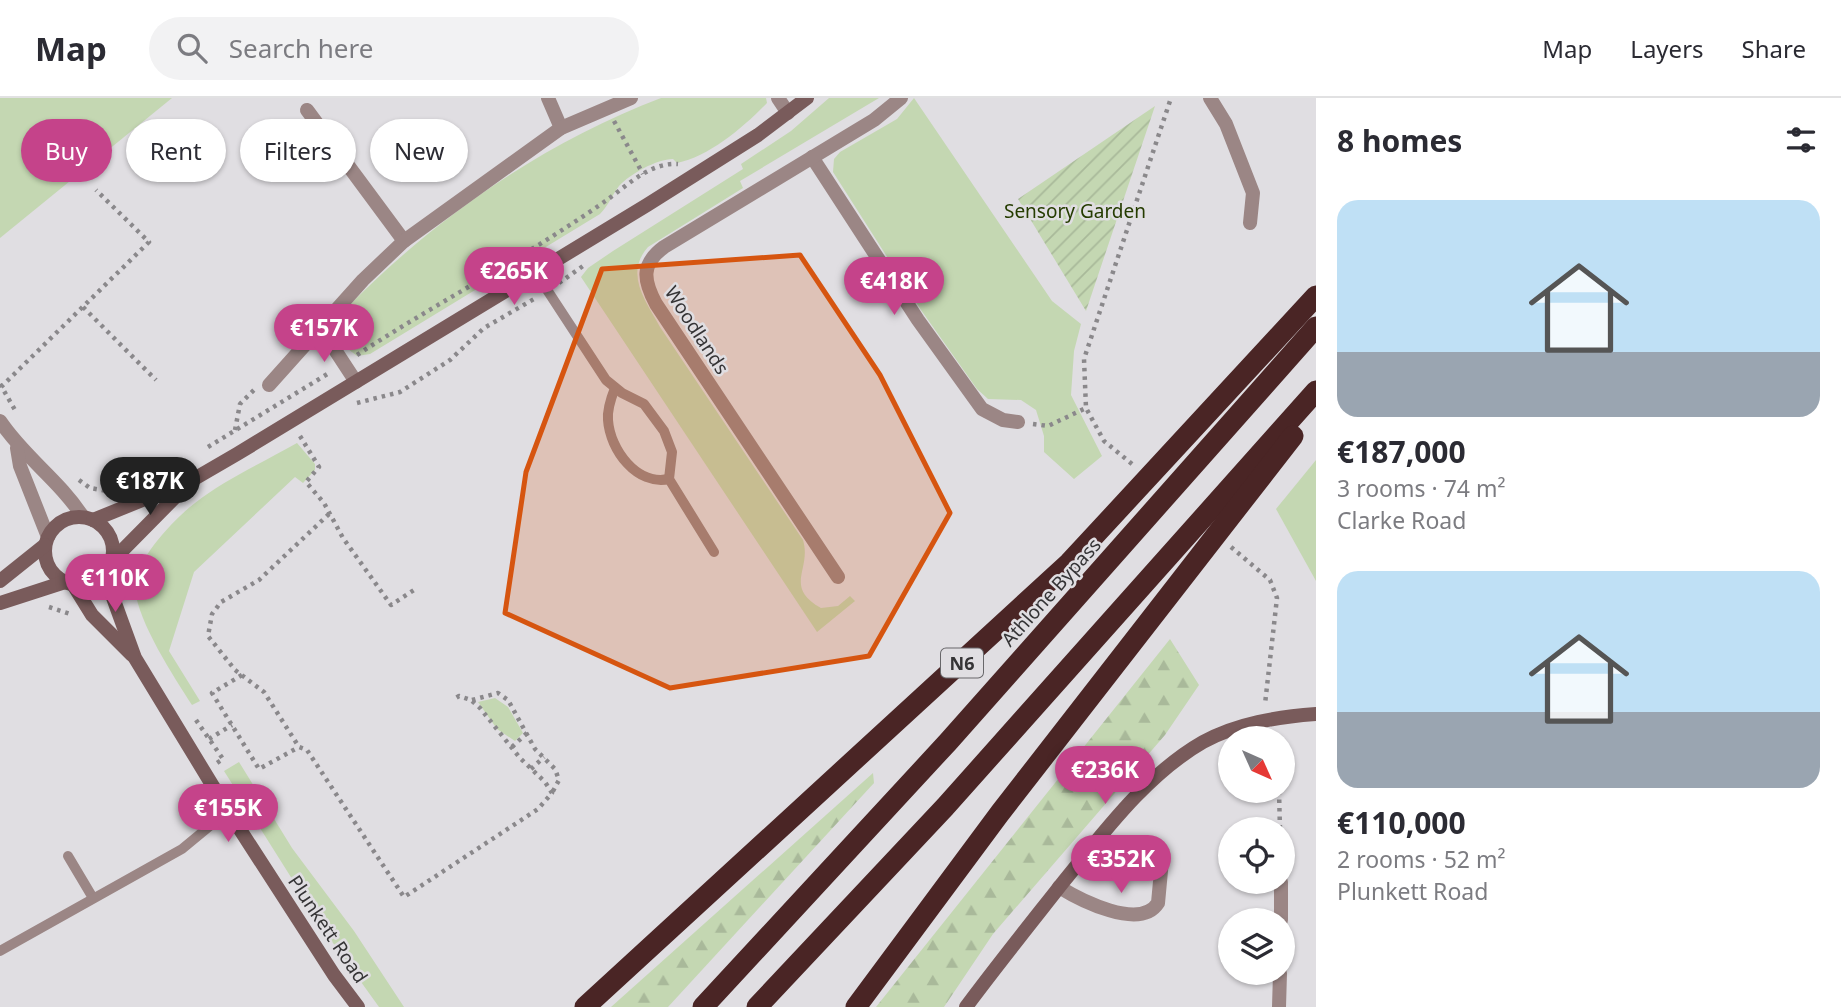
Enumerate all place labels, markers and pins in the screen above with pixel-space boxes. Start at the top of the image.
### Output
pin: €265K [465,248,563,307]
pin: €418K [845,258,943,317]
pin: €157K [275,304,373,364]
pin: €187K [101,458,199,517]
pin: €110K [66,554,164,614]
pin: €236K [1056,746,1154,806]
pin: €155K [179,784,277,844]
pin: €352K [1072,836,1170,895]

